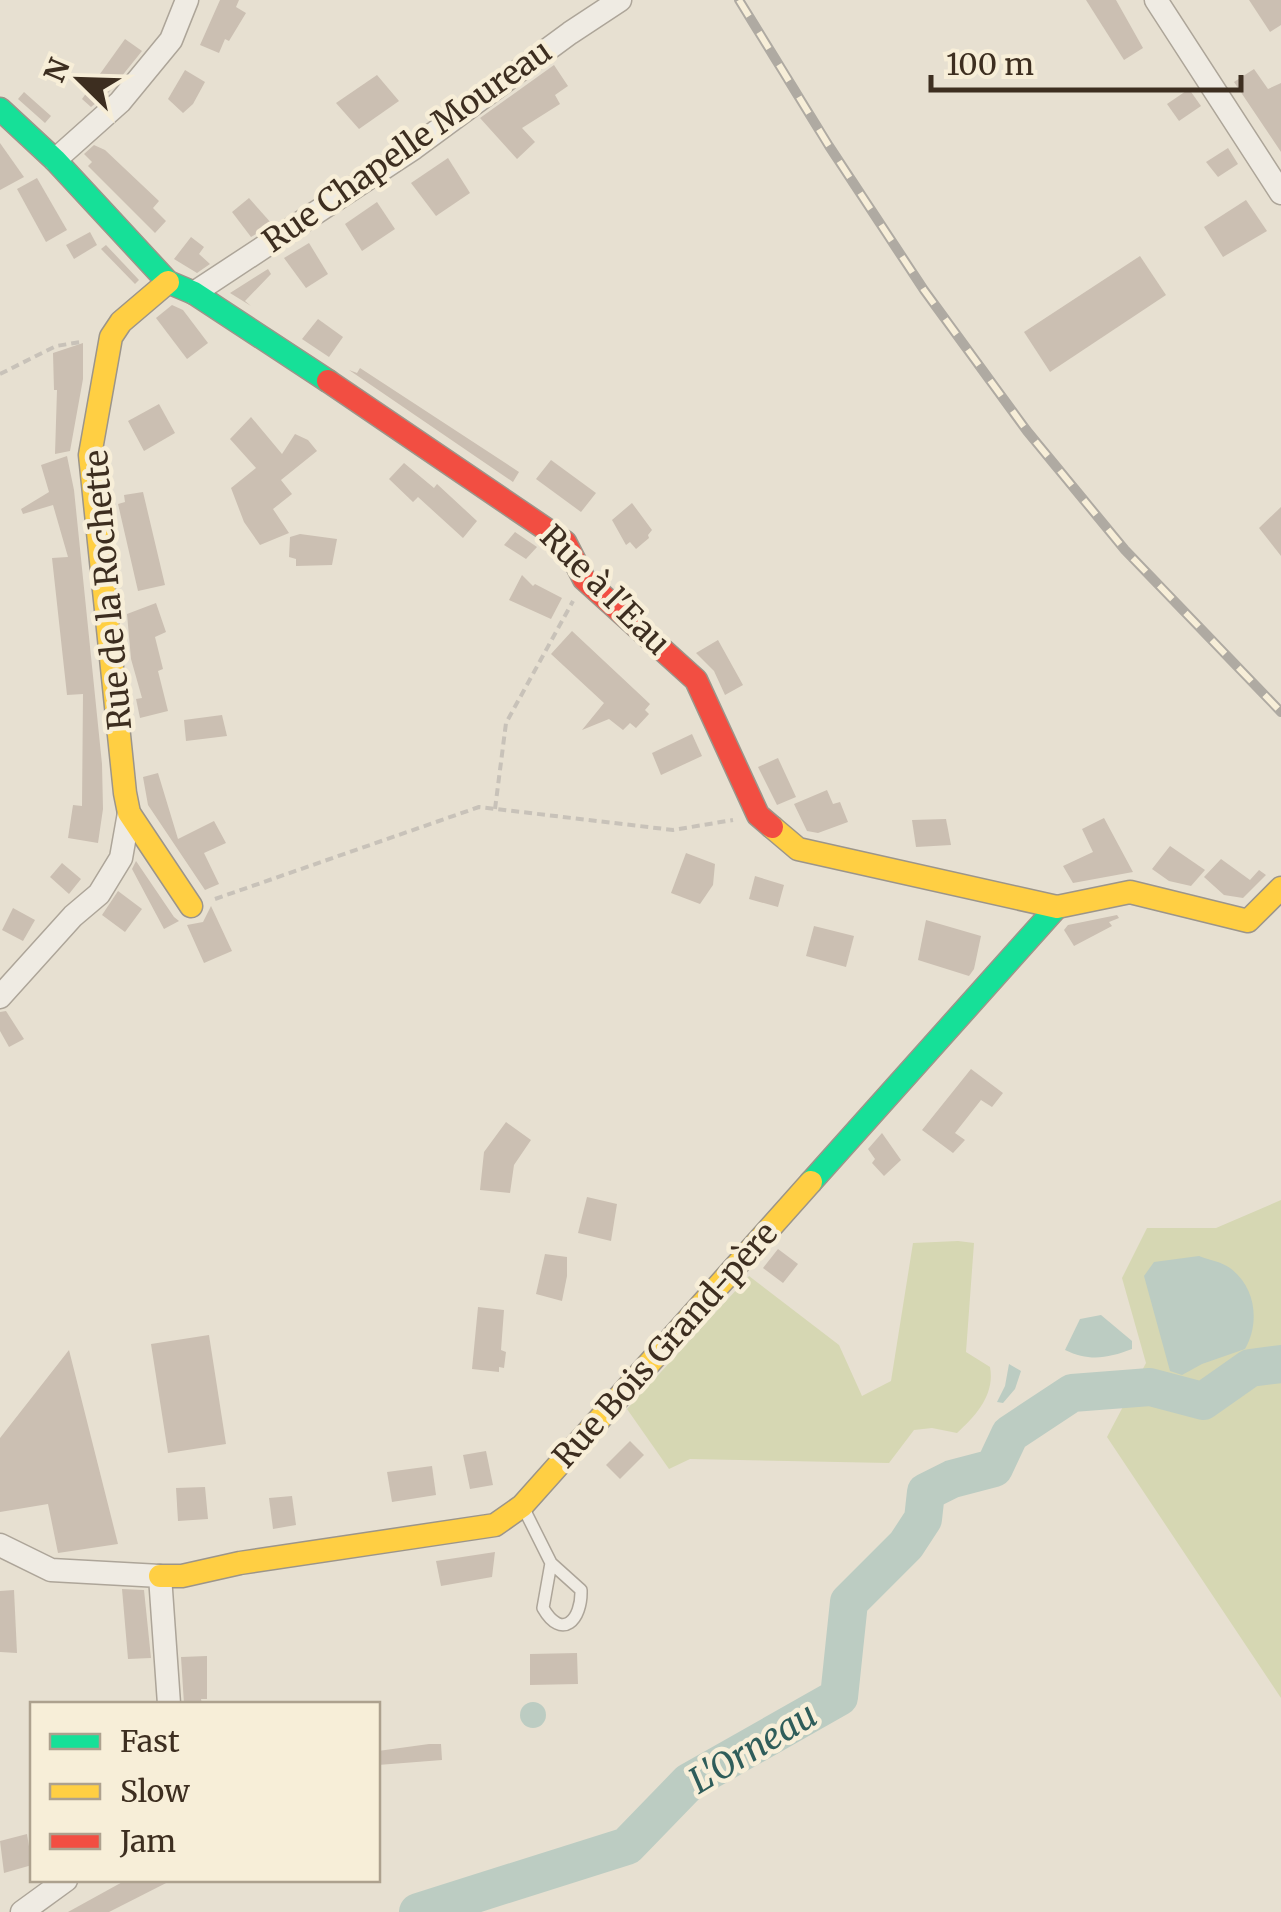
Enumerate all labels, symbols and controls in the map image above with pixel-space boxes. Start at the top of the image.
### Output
north arrow [30,30,130,130]
scale bar [931,30,1241,92]
street label: Rue Chapelle Moureau [255,31,559,261]
text: 100 m [946,45,1034,83]
text: N [36,53,78,87]
street label: Rue de la Rochette [76,448,140,732]
street label: Rue à l'Eau [532,517,678,663]
street label: Rue Bois Grand-père [544,1214,786,1476]
water label: L'Orneau [681,1693,825,1803]
legend [30,1702,380,1882]
text: Fast [120,1722,180,1760]
text: Slow [120,1772,190,1810]
text: Jam [119,1822,176,1860]

